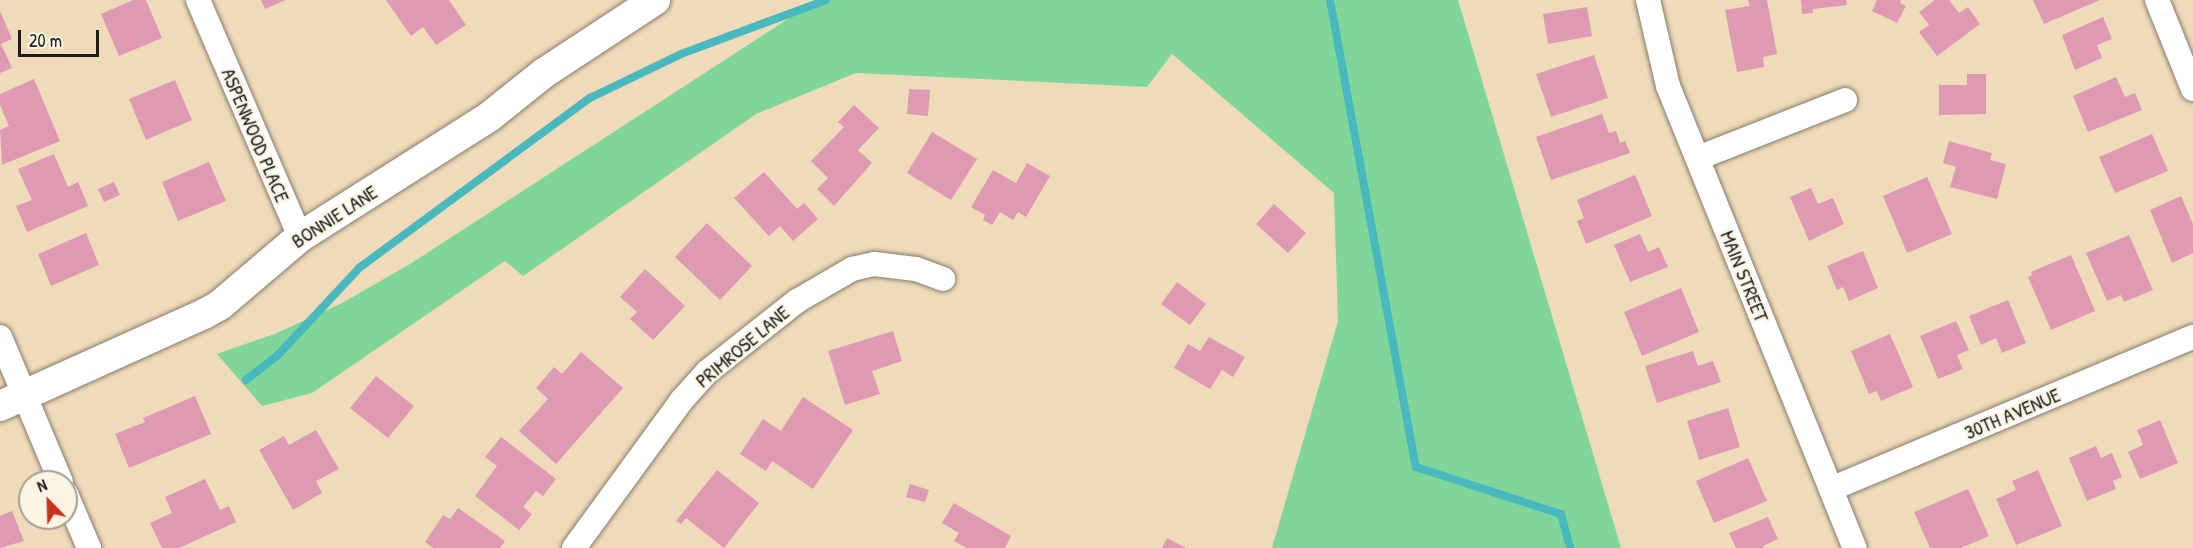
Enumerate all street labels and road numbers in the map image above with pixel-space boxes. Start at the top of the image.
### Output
street label: ASPENWOOD PLACE [217,64,295,206]
street label: BONNIE LANE [287,179,381,253]
street label: MAIN STREET [1716,227,1774,325]
street label: PRIMROSE LANE [690,300,794,392]
street label: 30TH AVENUE [1961,382,2063,444]

